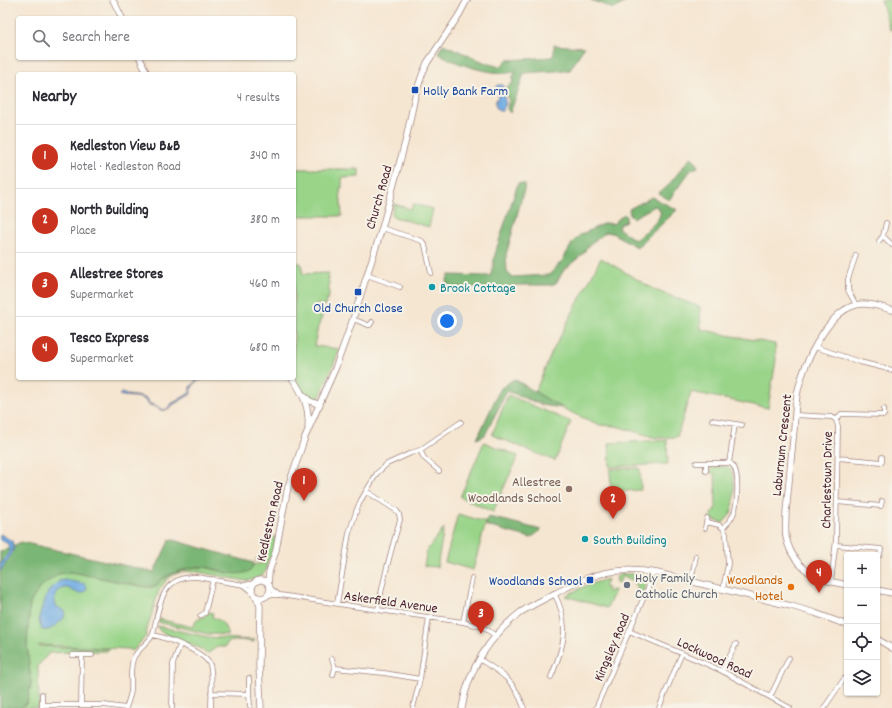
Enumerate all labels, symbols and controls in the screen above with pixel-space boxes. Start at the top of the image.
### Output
search box [16,16,296,60]
icon: search [30,27,52,49]
text: Search here [62,27,130,49]
place label: Holly Bank Farm [423,82,508,102]
marker: Holly Bank Farm [410,85,420,95]
text: Nearby [32,86,76,110]
text: 4 results [237,89,280,108]
text: Kedleston View B&B [70,136,180,158]
text: 1 [44,147,46,166]
text: 340 m [250,147,280,166]
text: Hotel · Kedleston Road [70,158,181,177]
street label: Church Road [361,163,399,232]
text: North Building [70,200,149,222]
text: 2 [42,211,48,230]
text: 380 m [250,211,280,230]
text: Place [70,222,96,241]
text: Allestree Stores [70,264,163,286]
text: 3 [42,275,48,294]
text: 460 m [249,275,280,294]
place label: Brook Cottage [440,279,516,299]
marker: Brook Cottage [427,282,437,292]
text: Supermarket [70,286,134,305]
marker: Old Church Close [353,287,363,297]
place label: Old Church Close [313,299,403,319]
your location [437,311,457,331]
text: Tesco Express [70,328,149,350]
text: 4 [42,339,48,358]
text: 680 m [249,339,280,358]
text: Supermarket [70,350,134,369]
street label: Laburnum Crescent [768,393,798,497]
street label: Charlestown Drive [817,431,839,529]
pin: 1 [291,468,317,501]
place label: Allestree Woodlands School [468,473,562,509]
street label: Kedleston Road [252,479,290,564]
marker: Allestree Woodlands School [564,484,574,494]
pin: 2 [600,486,626,519]
place label: South Building [593,531,667,551]
marker: South Building [580,534,590,544]
map controls [844,552,880,696]
button: + [844,552,880,588]
pin: 4 [806,560,832,593]
place label: Holy Family Catholic Church [635,569,718,605]
place label: Woodlands Hotel [727,571,784,607]
place label: Woodlands School [489,572,583,592]
marker: Woodlands School [585,575,595,585]
marker: Holy Family Catholic Church [622,580,632,590]
marker: Woodlands Hotel [786,582,796,592]
street label: Askerfield Avenue [342,586,439,619]
button: − [844,588,880,624]
pin: 3 [468,601,494,634]
street label: Kingsley Road [590,611,636,685]
button: locate [844,624,880,660]
street label: Lockwood Road [673,633,755,685]
button: layers [844,660,880,696]

